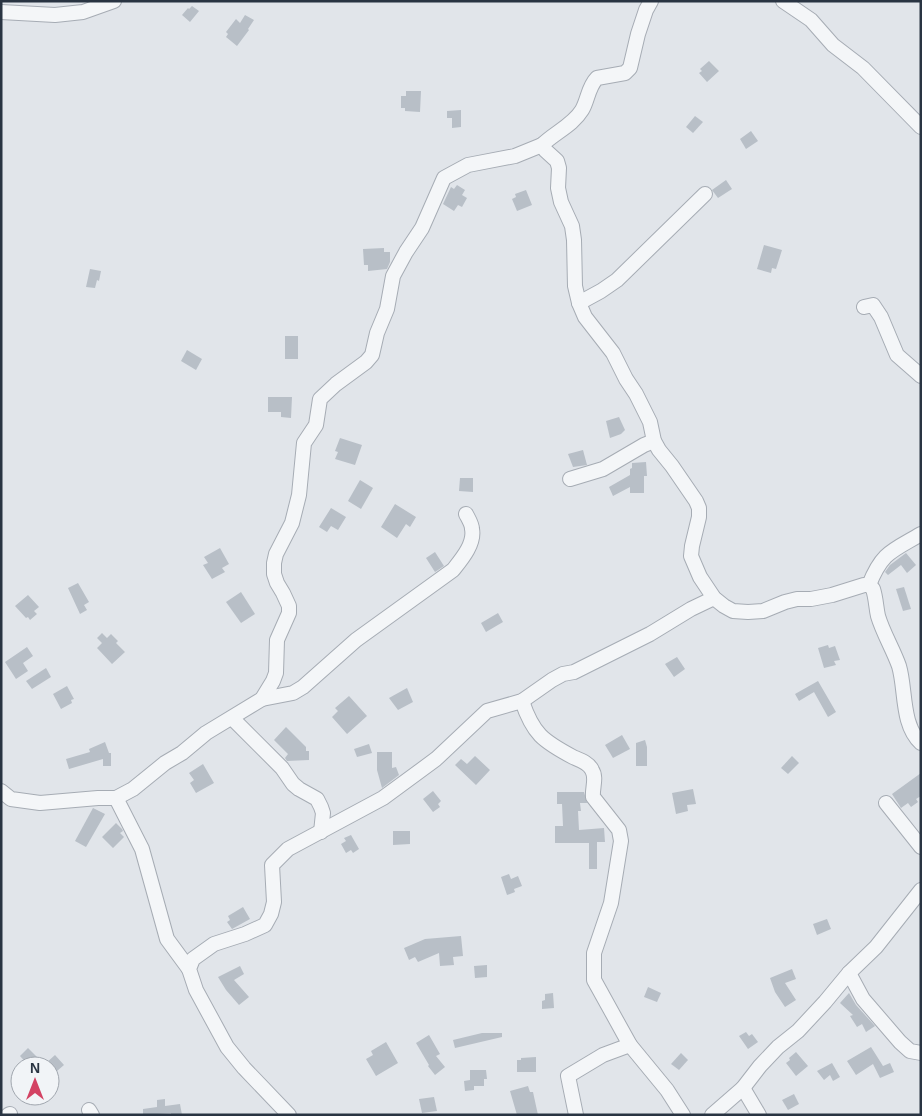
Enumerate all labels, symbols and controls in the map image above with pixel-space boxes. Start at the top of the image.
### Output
north arrow [10,1056,60,1106]
text: N [30,1060,40,1076]

